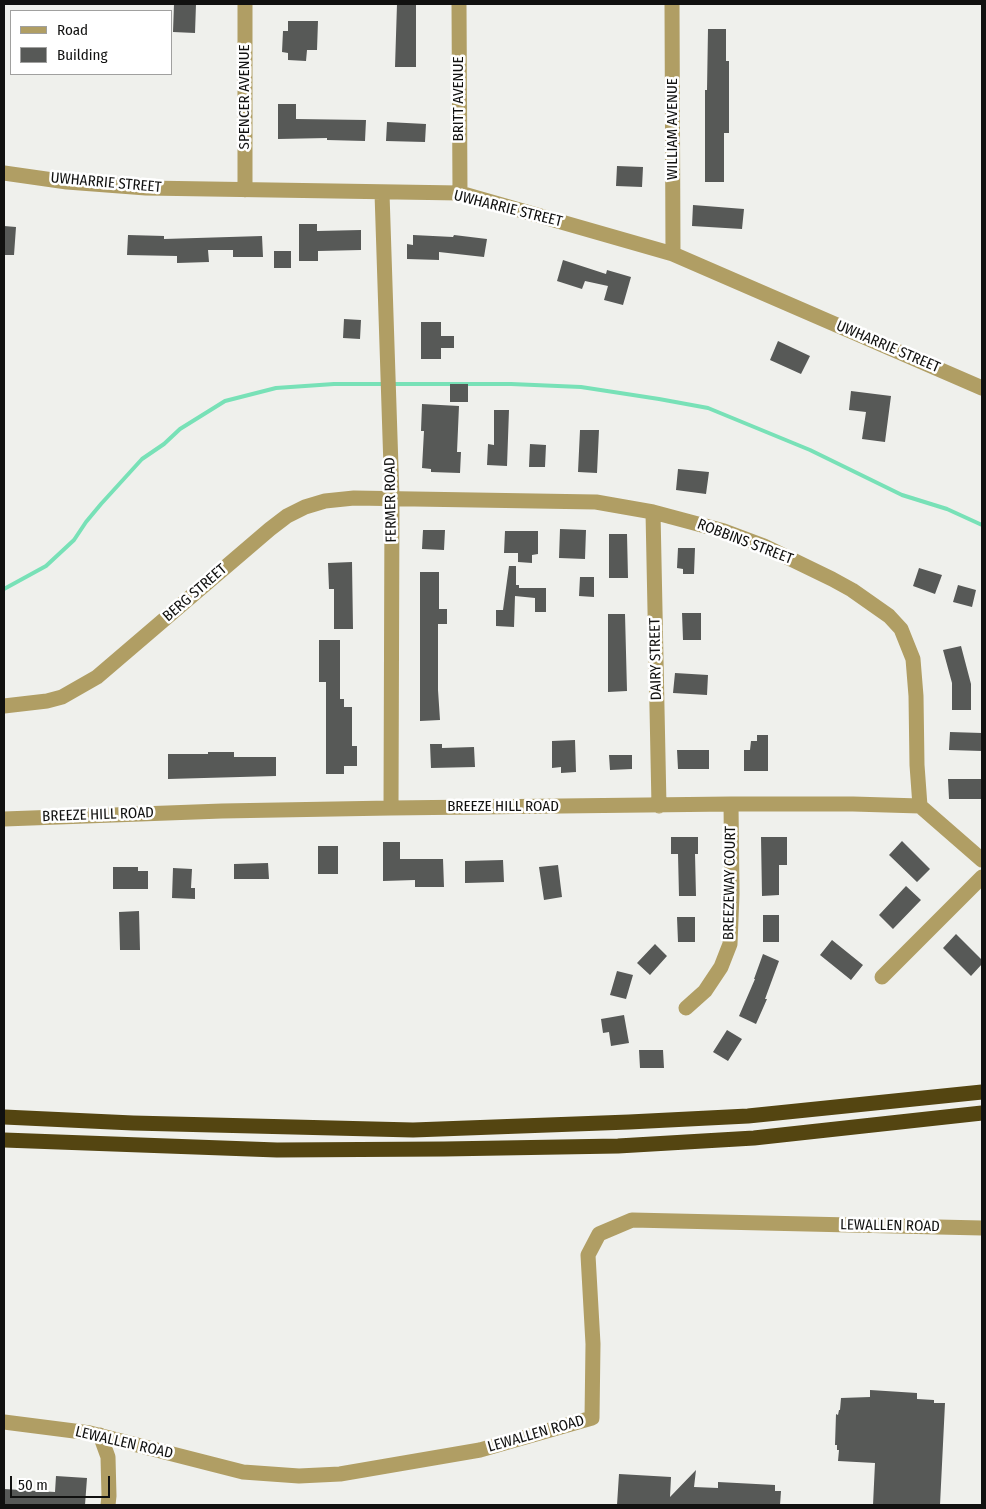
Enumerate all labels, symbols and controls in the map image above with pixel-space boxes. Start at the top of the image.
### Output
legend [10,10,172,75]
text: Road [57,21,88,39]
street label: SPENCER AVENUE [236,44,254,150]
text: Building [57,46,108,64]
street label: BRITT AVENUE [450,56,468,142]
street label: WILLIAM AVENUE [664,78,682,180]
street label: UWHARRIE STREET [50,169,162,197]
street label: UWHARRIE STREET [452,187,564,231]
street label: UWHARRIE STREET [833,317,943,377]
street label: FERMER ROAD [381,457,401,543]
street label: ROBBINS STREET [695,515,795,569]
street label: BERG STREET [159,560,231,626]
street label: DAIRY STREET [646,618,666,700]
street label: BREEZE HILL ROAD [447,798,559,816]
street label: BREEZE HILL ROAD [42,804,154,826]
street label: BREEZEWAY COURT [720,826,740,940]
street label: LEWALLEN ROAD [840,1216,940,1236]
street label: LEWALLEN ROAD [486,1412,586,1456]
street label: LEWALLEN ROAD [73,1423,175,1463]
scale bar [12,1466,112,1498]
text: 50 m [18,1476,48,1494]

